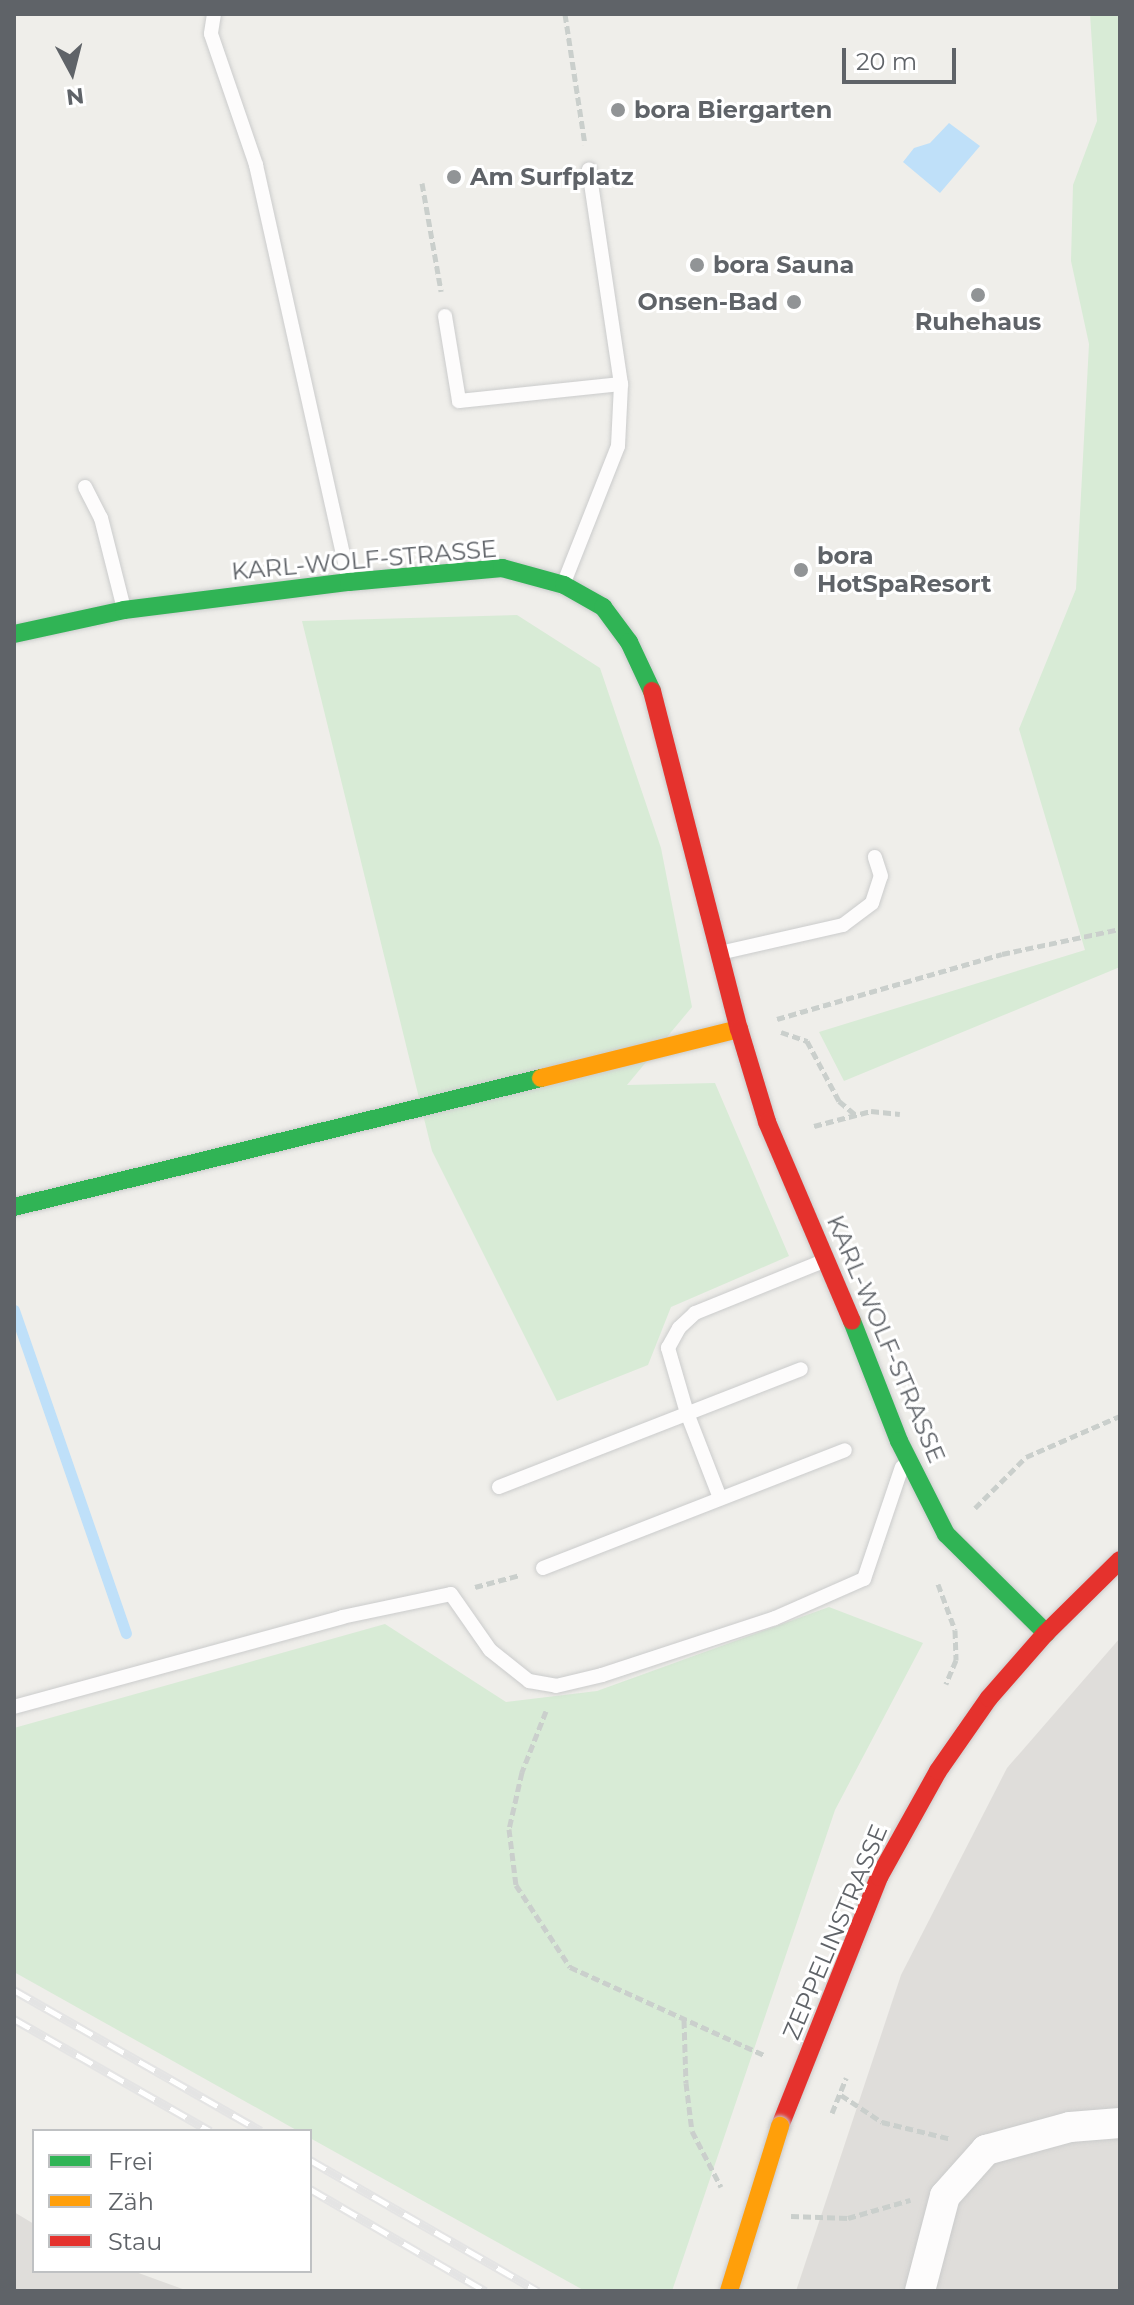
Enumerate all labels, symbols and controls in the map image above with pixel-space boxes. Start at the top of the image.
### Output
north arrow [32,32,112,112]
scale bar [846,32,960,82]
text: 20 m [856,47,917,76]
text: N [65,82,85,111]
place label: bora Biergarten [634,96,832,124]
marker: bora Biergarten [609,101,627,119]
place label: Am Surfplatz [470,163,634,191]
marker: Am Surfplatz [445,168,463,186]
place label: bora Sauna [713,251,854,279]
marker: bora Sauna [688,256,706,274]
marker: Ruhehaus [969,286,987,304]
place label: Onsen-Bad [638,288,778,316]
marker: Onsen-Bad [785,293,803,311]
place label: Ruhehaus [915,308,1041,336]
street label: KARL-WOLF-STRASSE [230,534,498,586]
place label: bora HotSpaResort [817,542,991,598]
marker: bora HotSpaResort [792,561,810,579]
street label: KARL-WOLF-STRASSE [821,1211,951,1467]
street label: ZEPPELINSTRASSE [777,1820,893,2044]
legend [32,2129,312,2273]
text: Frei [108,2147,153,2176]
text: Zäh [108,2187,154,2216]
text: Stau [108,2227,162,2256]

